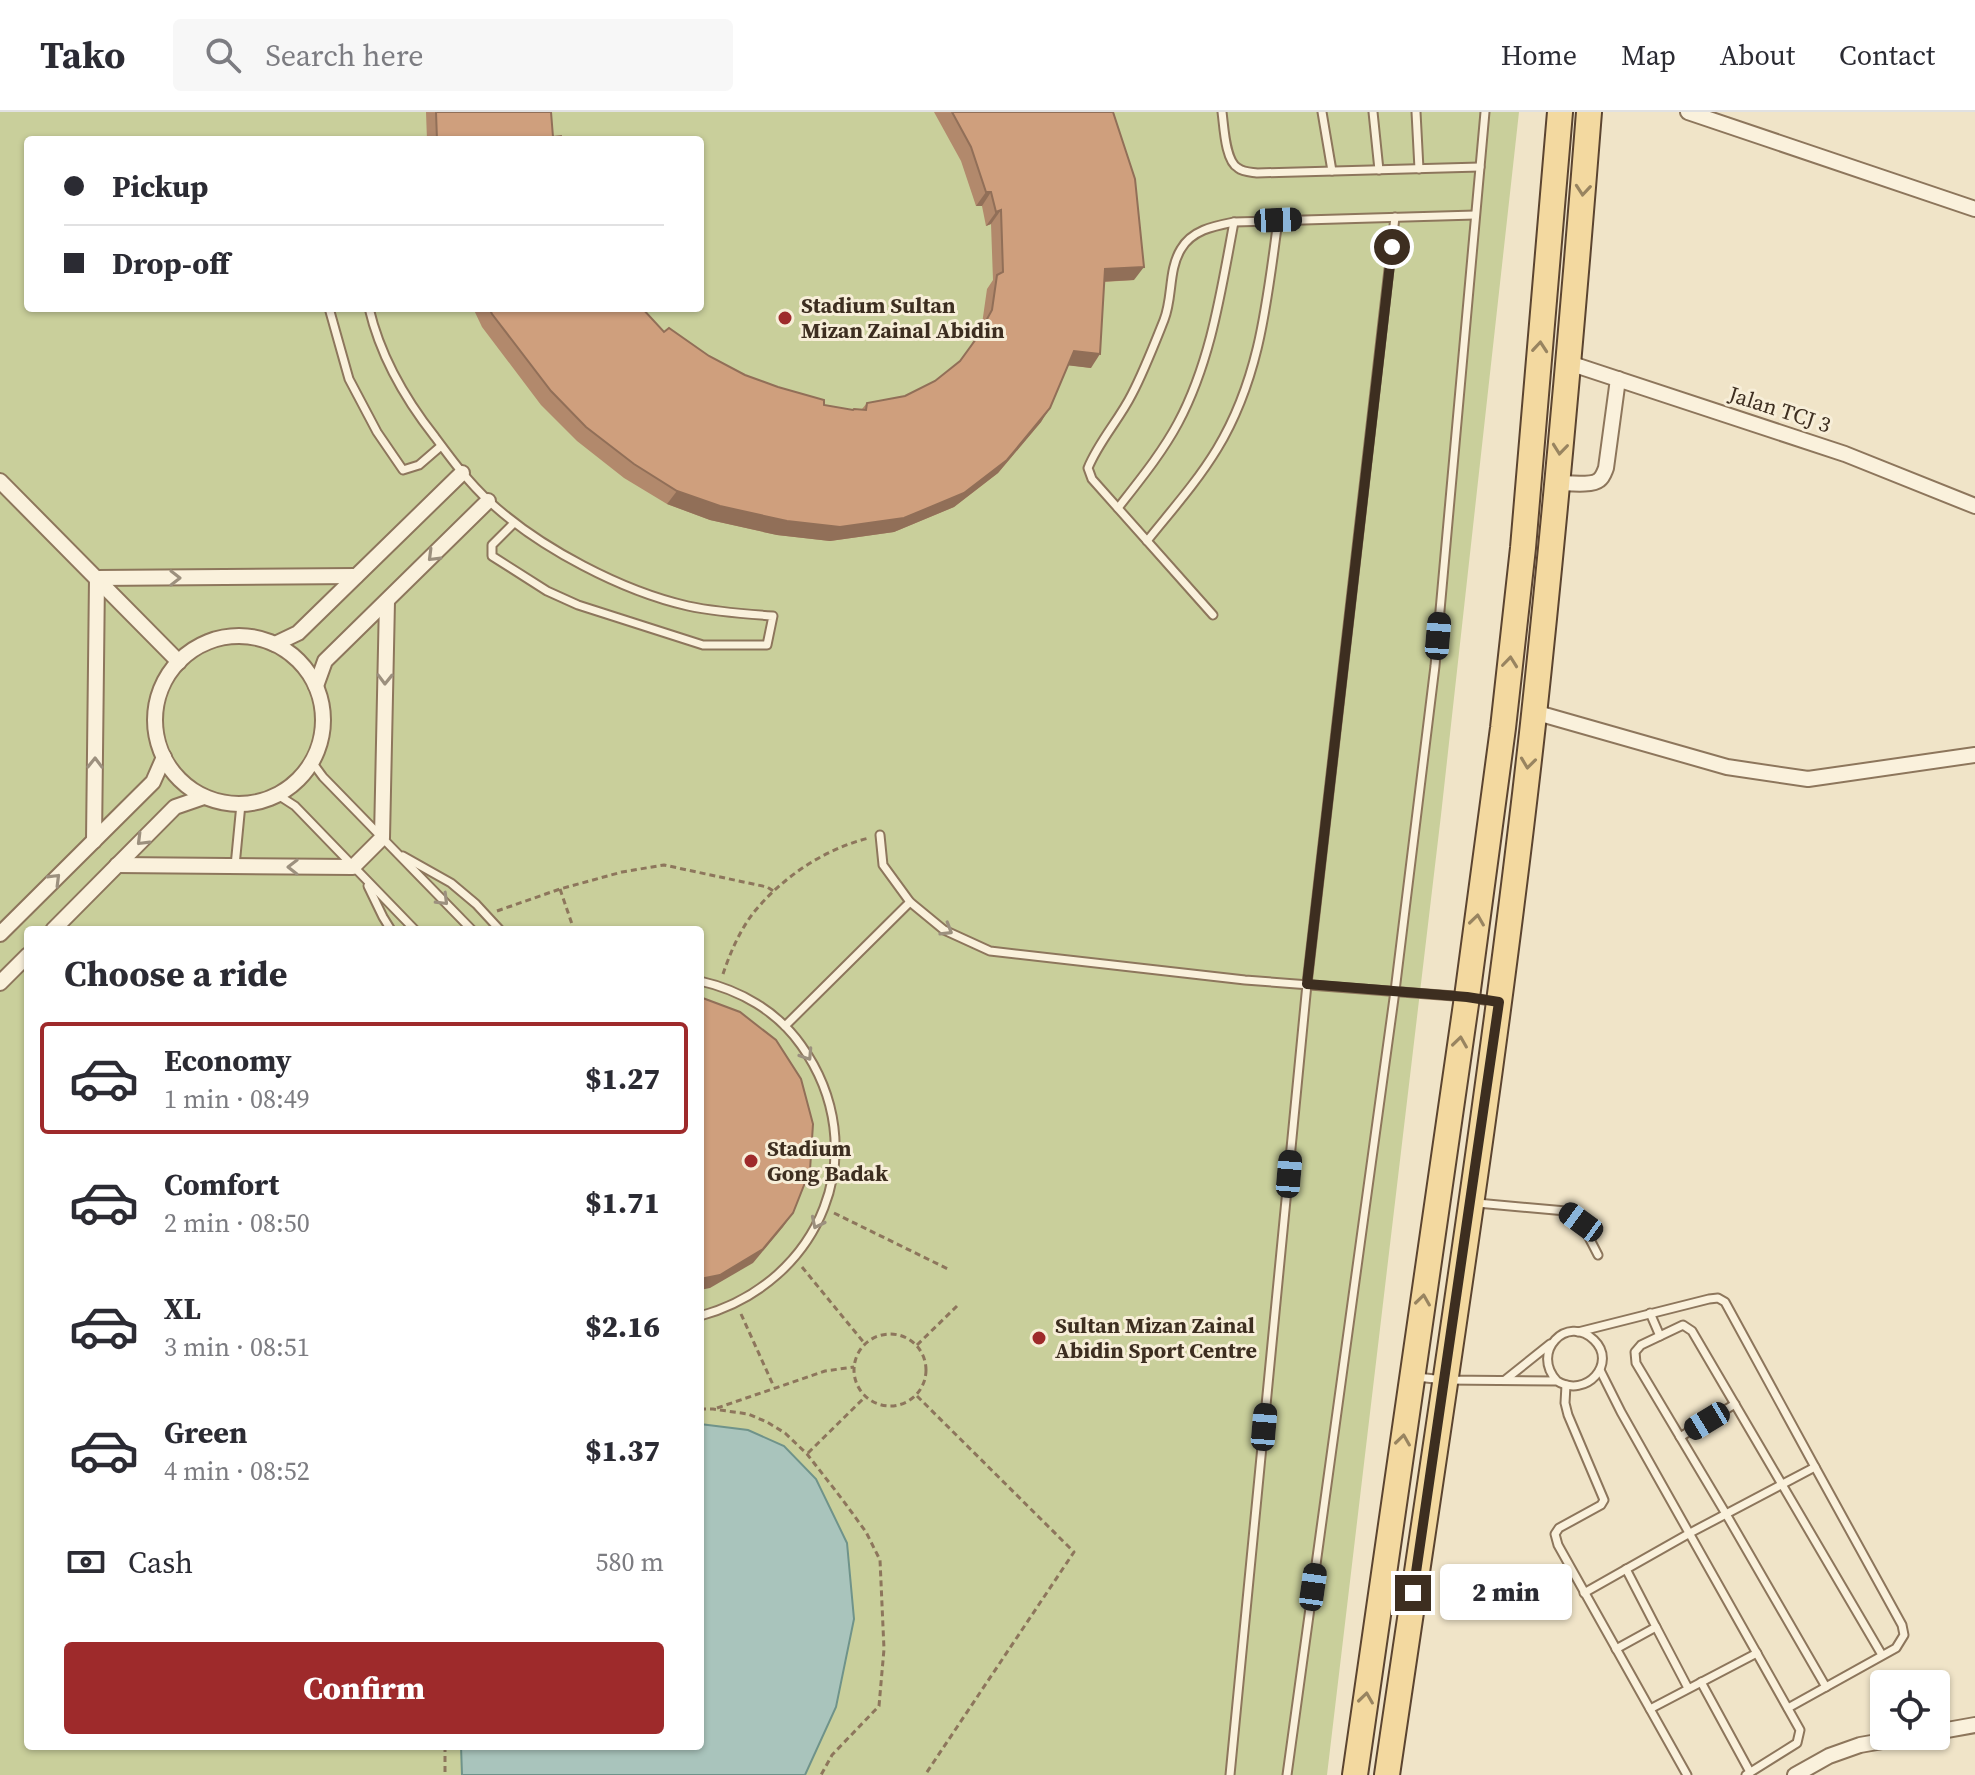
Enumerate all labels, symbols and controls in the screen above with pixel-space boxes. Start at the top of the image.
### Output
search box [173,19,733,91]
text: Tako [40,29,125,81]
icon: search [201,33,245,77]
text: Search here [265,35,424,76]
text: Home [1501,36,1577,74]
text: Map [1621,36,1676,74]
text: About [1720,36,1795,74]
text: Contact [1839,36,1935,74]
text: Pickup [112,166,208,207]
one-way arrow [1575,184,1592,197]
car [1254,207,1302,233]
route start [1374,229,1410,265]
text: Drop-off [112,243,230,284]
place label: Stadium Sultan Mizan Zainal Abidin [801,290,1005,345]
marker: Stadium Sultan Mizan Zainal Abidin [776,309,794,327]
one-way arrow [1531,340,1548,353]
street label: Jalan TCJ 3 [1724,378,1835,440]
one-way arrow [1552,443,1569,456]
one-way arrow [428,547,442,561]
one-way arrow [169,569,182,587]
car [1424,611,1452,661]
one-way arrow [1501,655,1518,669]
one-way arrow [377,673,394,686]
one-way arrow [86,756,104,769]
one-way arrow [1520,756,1537,770]
one-way arrow [137,831,151,845]
one-way arrow [286,858,299,876]
one-way arrow [46,874,60,888]
one-way arrow [434,891,448,905]
one-way arrow [1468,913,1485,926]
one-way arrow [938,920,953,936]
text: Choose a ride [64,949,287,998]
one-way arrow [1451,1035,1468,1049]
text: Economy [164,1040,292,1081]
icon: car [68,1042,140,1114]
one-way arrow [798,1046,813,1060]
text: $1.27 [585,1058,660,1099]
text: 1 min · 08:49 [164,1081,310,1117]
place label: Stadium Gong Badak [767,1133,889,1188]
car [1275,1149,1303,1199]
marker: Stadium Gong Badak [742,1152,760,1170]
text: Comfort [164,1164,279,1205]
icon: car [68,1166,140,1238]
text: $1.71 [585,1182,660,1223]
car [1555,1198,1607,1246]
text: 2 min · 08:50 [164,1205,310,1241]
one-way arrow [811,1214,827,1229]
text: XL [164,1288,201,1329]
icon: car [68,1290,140,1362]
one-way arrow [1415,1293,1432,1306]
text: $2.16 [585,1306,660,1347]
place label: Sultan Mizan Zainal Abidin Sport Centre [1055,1310,1257,1365]
text: 3 min · 08:51 [164,1329,310,1365]
marker: Sultan Mizan Zainal Abidin Sport Centre [1030,1329,1048,1347]
car [1680,1398,1734,1444]
car [1250,1402,1278,1452]
text: Green [164,1412,247,1453]
icon: car [68,1414,140,1486]
text: $1.37 [585,1430,660,1471]
one-way arrow [1394,1434,1411,1447]
text: 4 min · 08:52 [164,1453,310,1489]
icon: cash [64,1540,108,1584]
text: Cash [128,1542,193,1583]
text: 580 m [596,1544,664,1580]
car [1298,1562,1328,1612]
callout: 2 min [1441,1565,1573,1621]
text: 2 min [1472,1574,1540,1610]
route end [1395,1575,1431,1611]
button: Confirm [64,1642,664,1734]
map controls [1870,1670,1950,1750]
button: locate [1870,1670,1950,1750]
one-way arrow [1358,1691,1375,1704]

